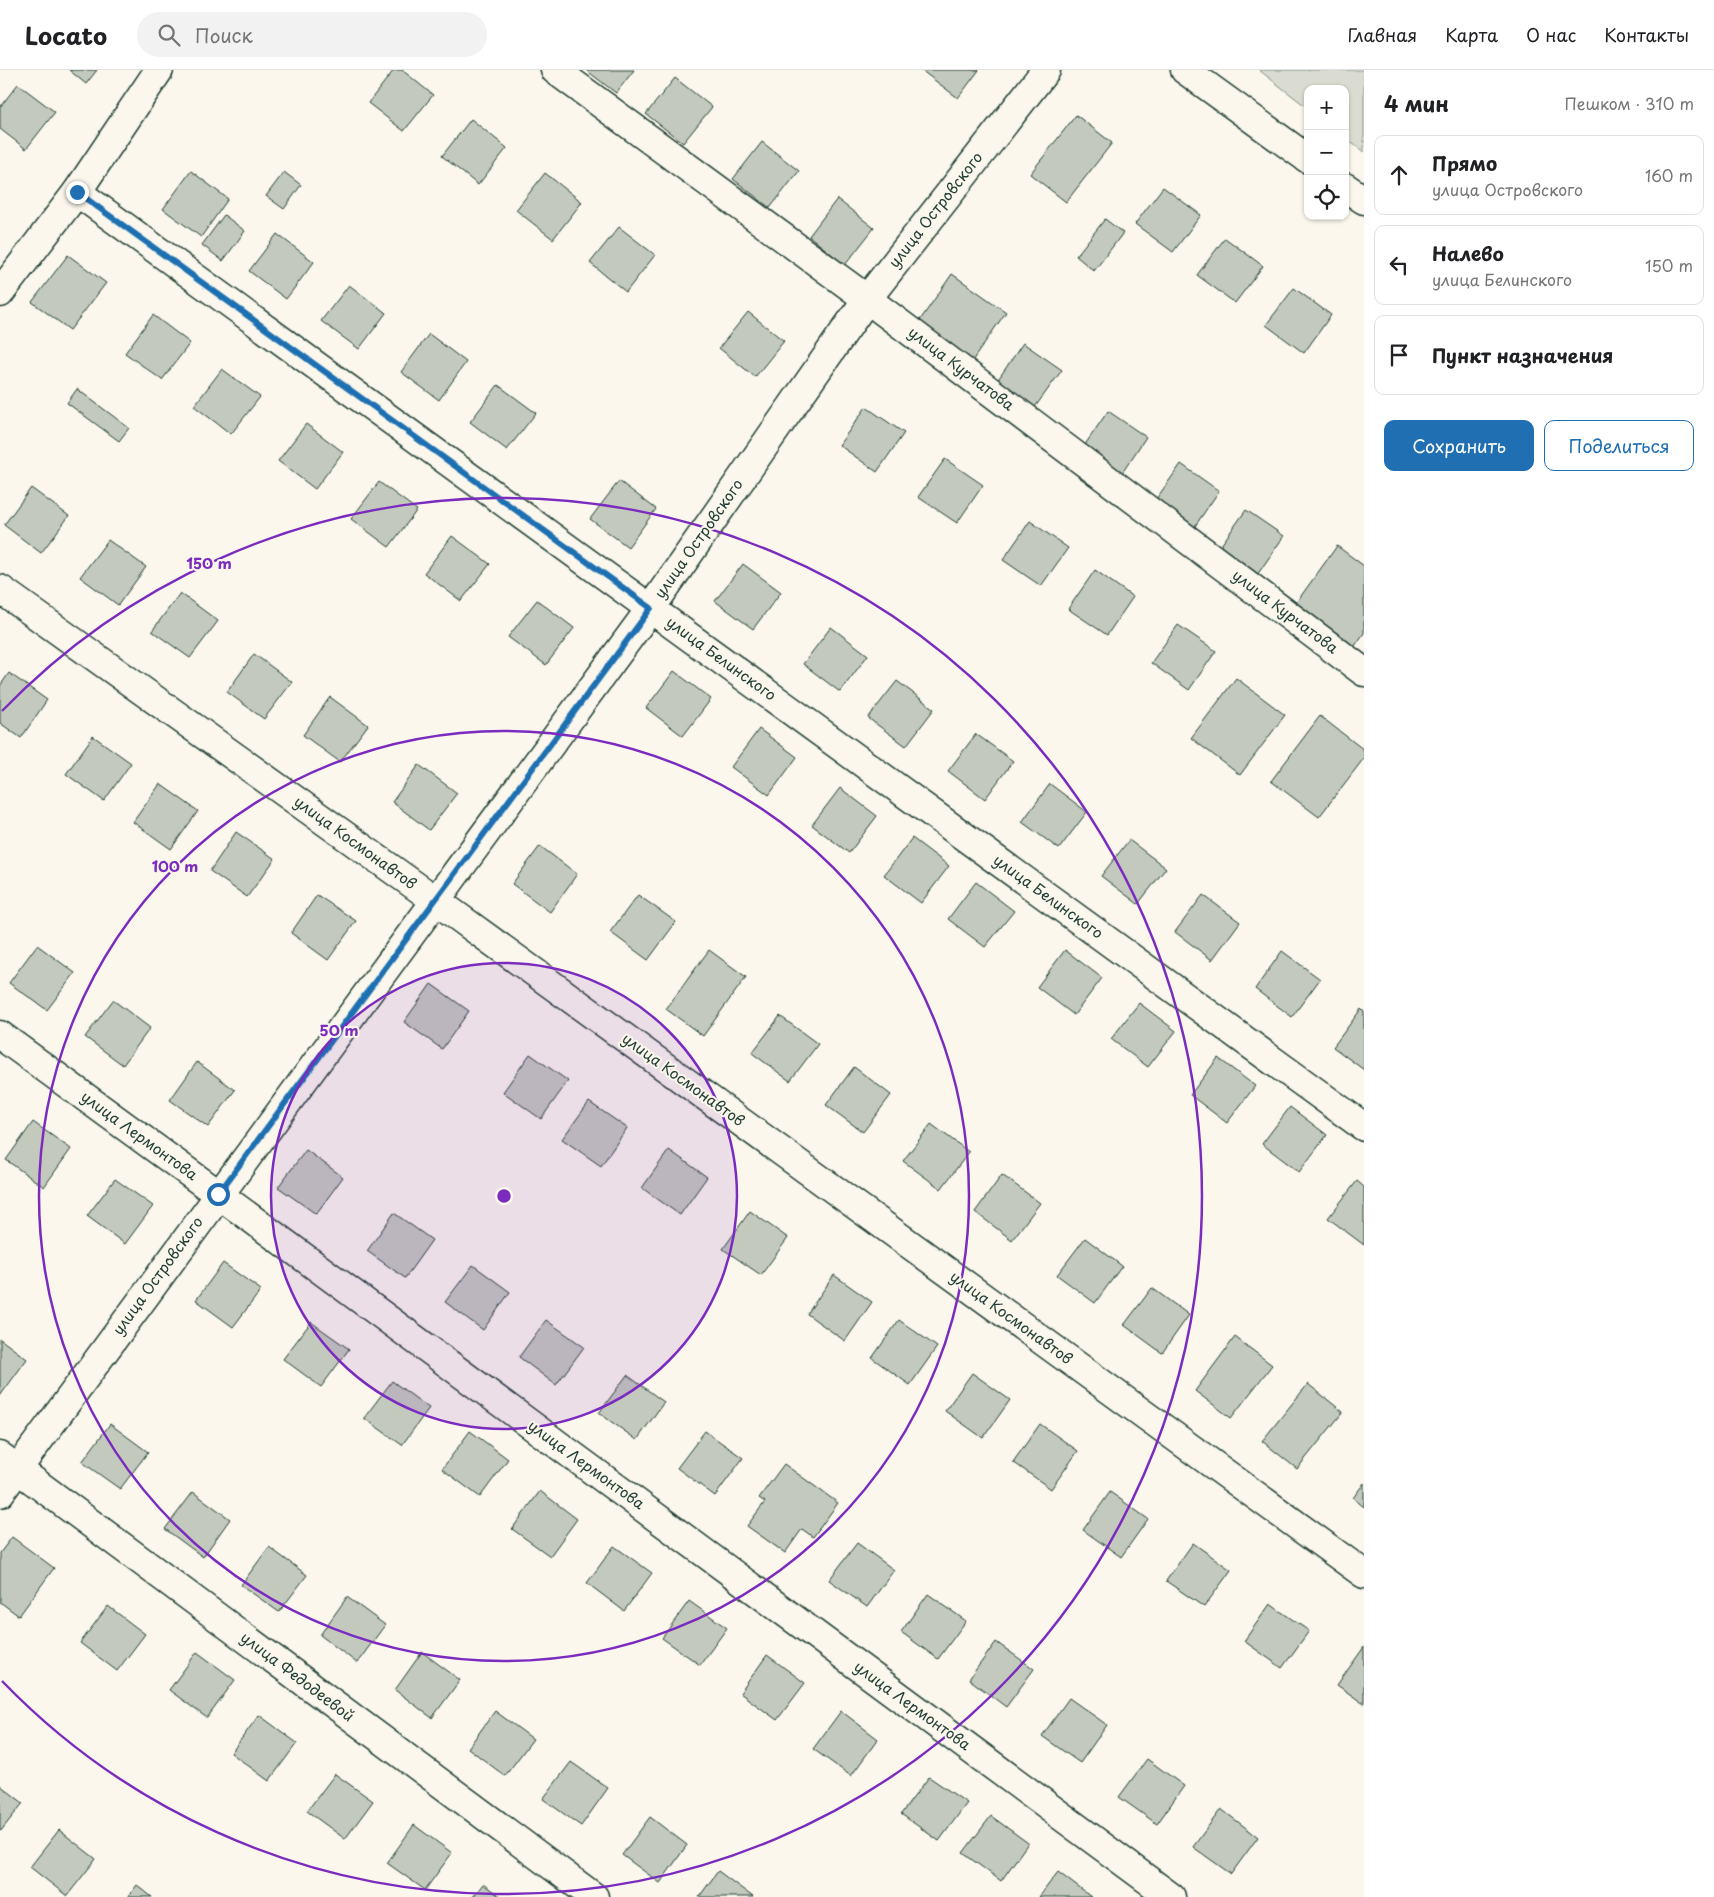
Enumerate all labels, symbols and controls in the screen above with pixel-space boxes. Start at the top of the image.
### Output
search box [137,12,487,57]
text: Locato [25,17,107,53]
icon: search [155,21,183,49]
text: Поиск [195,21,253,49]
text: Главная [1348,21,1417,48]
text: Карта [1445,21,1498,48]
text: О нас [1526,21,1576,48]
text: Контакты [1604,21,1689,48]
map controls [1304,85,1349,220]
button: + [1304,85,1349,130]
text: 4 мин [1384,87,1449,119]
text: Пешком · 310 m [1565,91,1694,115]
button: − [1304,130,1349,175]
street label: улица Островского [882,146,987,272]
text: Прямо [1432,149,1497,177]
icon: ahead [1385,161,1413,189]
text: 160 m [1645,163,1693,187]
button: locate [1304,175,1349,220]
text: улица Островского [1432,177,1583,201]
route end [66,181,89,204]
text: Налево [1432,239,1504,267]
icon: left [1385,251,1413,279]
text: 150 m [1645,253,1693,277]
text: улица Белинского [1432,267,1572,291]
street label: улица Курчатова [904,320,1020,416]
icon: arrive [1385,341,1413,369]
text: Пункт назначения [1432,341,1613,369]
button: Сохранить [1384,420,1534,471]
button: Поделиться [1544,420,1694,471]
street label: улица Островского [648,474,748,603]
text: 150 m [186,551,232,574]
street label: улица Курчатова [1228,563,1344,659]
street label: улица Белинского [662,610,782,706]
street label: улица Космонавтов [290,789,422,894]
street label: улица Белинского [989,848,1109,944]
text: 100 m [152,854,198,877]
text: 50 m [320,1018,358,1041]
street label: улица Космонавтов [618,1026,750,1131]
street label: улица Лермонтова [77,1085,204,1185]
route start [207,1183,230,1206]
centre of rings [495,1187,513,1205]
street label: улица Островского [106,1211,208,1339]
street label: улица Космонавтов [946,1264,1078,1369]
street label: улица Лермонтова [524,1414,651,1514]
street label: улица Федодеевой [236,1625,360,1726]
street label: улица Лермонтова [850,1655,977,1755]

